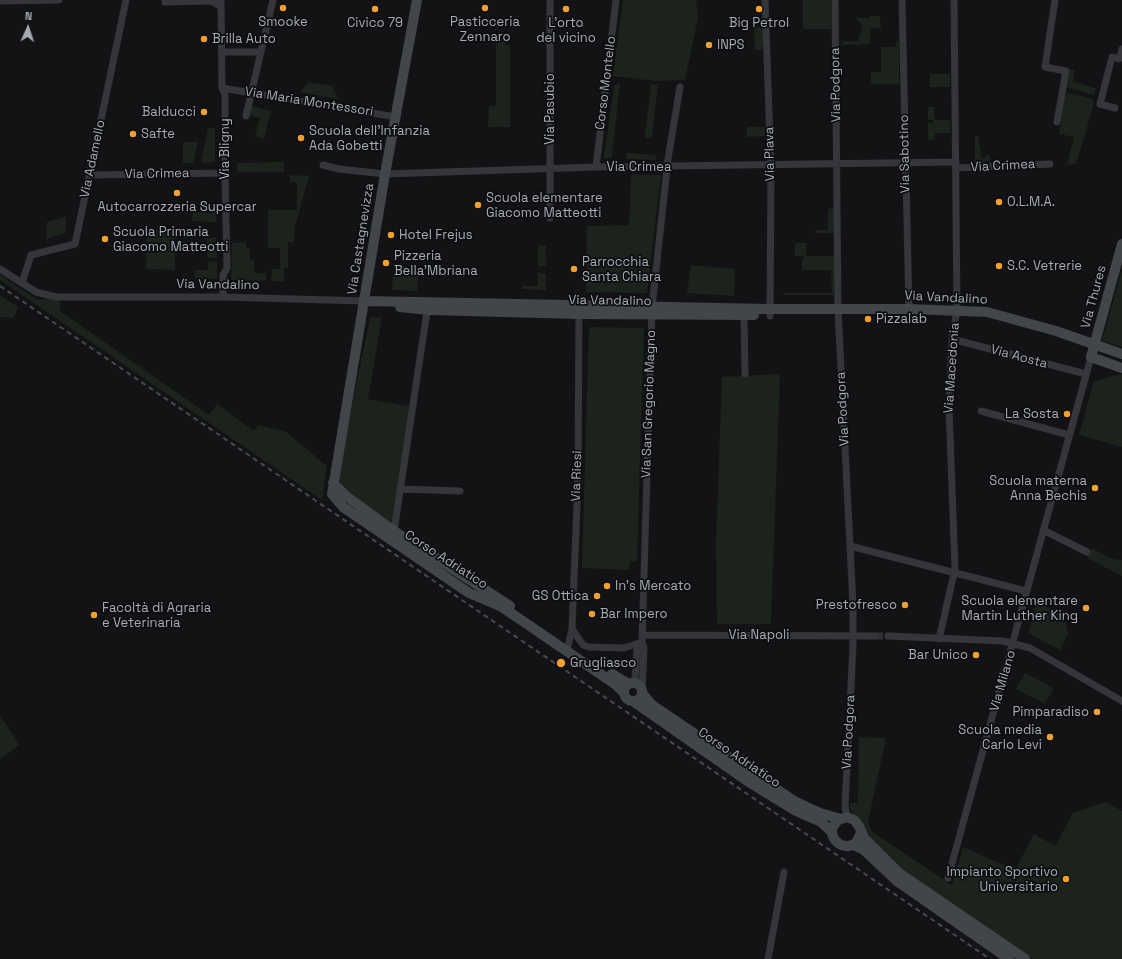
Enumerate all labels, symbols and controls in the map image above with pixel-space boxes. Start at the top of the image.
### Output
marker: Smooke [278,3,288,13]
marker: Pasticceria Zennaro [480,3,490,13]
marker: Civico 79 [370,4,380,14]
marker: L'orto del vicino [561,4,571,14]
marker: Big Petrol [754,4,764,14]
north arrow [8,8,48,48]
text: N [25,9,33,23]
place label: Smooke [258,14,308,30]
place label: Pasticceria Zennaro [450,14,520,45]
place label: Civico 79 [347,15,403,31]
place label: L'orto del vicino [536,15,596,46]
place label: Big Petrol [729,15,789,31]
place label: Brilla Auto [212,31,276,47]
marker: Brilla Auto [199,34,209,44]
street label: Corso Montello [593,35,619,131]
place label: INPS [717,37,745,53]
marker: INPS [704,40,714,50]
street label: Via Podgora [828,48,844,122]
street label: Via Pasubio [542,73,558,145]
street label: Via Maria Montessori [244,84,374,120]
place label: Balducci [142,104,196,120]
marker: Balducci [199,107,209,117]
street label: Via Sabotino [897,114,913,194]
street label: Via Bligny [217,118,233,180]
street label: Via Adamello [77,119,109,199]
place label: Scuola dell'Infanzia Ada Gobetti [309,123,430,154]
place label: Safte [141,126,175,142]
street label: Via Plava [762,127,778,181]
marker: Safte [128,129,138,139]
marker: Scuola dell'Infanzia Ada Gobetti [296,133,306,143]
street label: Via Crimea [970,157,1036,175]
street label: Via Crimea [607,159,671,175]
street label: Via Crimea [124,166,190,182]
street label: Via Castagnevizza [344,182,378,296]
marker: Autocarrozzeria Supercar [172,188,182,198]
place label: Scuola elementare Giacomo Matteotti [486,190,603,221]
place label: O.L.M.A. [1007,194,1055,210]
marker: O.L.M.A. [994,197,1004,207]
place label: Autocarrozzeria Supercar [97,199,257,215]
marker: Scuola elementare Giacomo Matteotti [473,200,483,210]
place label: Scuola Primaria Giacomo Matteotti [113,224,228,255]
place label: Hotel Frejus [399,227,473,243]
marker: Hotel Frejus [386,230,396,240]
marker: Scuola Primaria Giacomo Matteotti [100,234,110,244]
place label: Pizzeria Bella'Mbriana [394,248,478,279]
place label: Parrocchia Santa Chiara [582,254,661,285]
marker: Pizzeria Bella'Mbriana [381,258,391,268]
place label: S.C. Vetrerie [1007,258,1082,274]
marker: S.C. Vetrerie [994,261,1004,271]
marker: Parrocchia Santa Chiara [569,264,579,274]
street label: Via Thures [1078,264,1110,330]
street label: Via Vandalino [176,276,260,294]
street label: Via Vandalino [904,288,988,308]
street label: Via Vandalino [568,292,652,310]
place label: Pizzalab [876,311,927,327]
marker: Pizzalab [863,314,873,324]
street label: Via Macedonia [941,322,963,414]
street label: Via San Gregorio Magno [639,330,659,478]
street label: Via Aosta [989,342,1049,372]
street label: Via Podgora [833,371,853,447]
place label: La Sosta [1005,406,1059,422]
marker: La Sosta [1062,409,1072,419]
street label: Via Riesi [568,450,586,502]
place label: Scuola materna Anna Bechis [989,473,1087,504]
marker: Scuola materna Anna Bechis [1090,483,1100,493]
street label: Corso Adriatico [401,527,491,593]
place label: In's Mercato [615,578,691,594]
marker: In's Mercato [602,581,612,591]
place label: GS Ottica [532,588,589,604]
marker: GS Ottica [592,591,602,601]
place label: Scuola elementare Martin Luther King [961,593,1078,624]
place label: Prestofresco [816,597,897,613]
place label: Facoltà di Agraria e Veterinaria [102,600,211,631]
marker: Prestofresco [900,600,910,610]
marker: Scuola elementare Martin Luther King [1081,603,1091,613]
place label: Bar Impero [600,606,667,622]
marker: Bar Impero [587,609,597,619]
marker: Facoltà di Agraria e Veterinaria [89,610,99,620]
street label: Via Napoli [729,627,789,643]
place label: Bar Unico [908,647,968,663]
street label: Via Milano [987,649,1019,713]
marker: Bar Unico [971,650,981,660]
place label: Grugliasco [570,655,636,671]
marker: Grugliasco [555,657,567,669]
street label: Via Podgora [839,694,859,770]
place label: Pimparadiso [1013,704,1089,720]
marker: Pimparadiso [1092,707,1102,717]
place label: Scuola media Carlo Levi [958,722,1042,753]
street label: Corso Adriatico [695,725,783,791]
marker: Scuola media Carlo Levi [1045,732,1055,742]
place label: Impianto Sportivo Universitario [946,864,1058,895]
marker: Impianto Sportivo Universitario [1061,874,1071,884]

